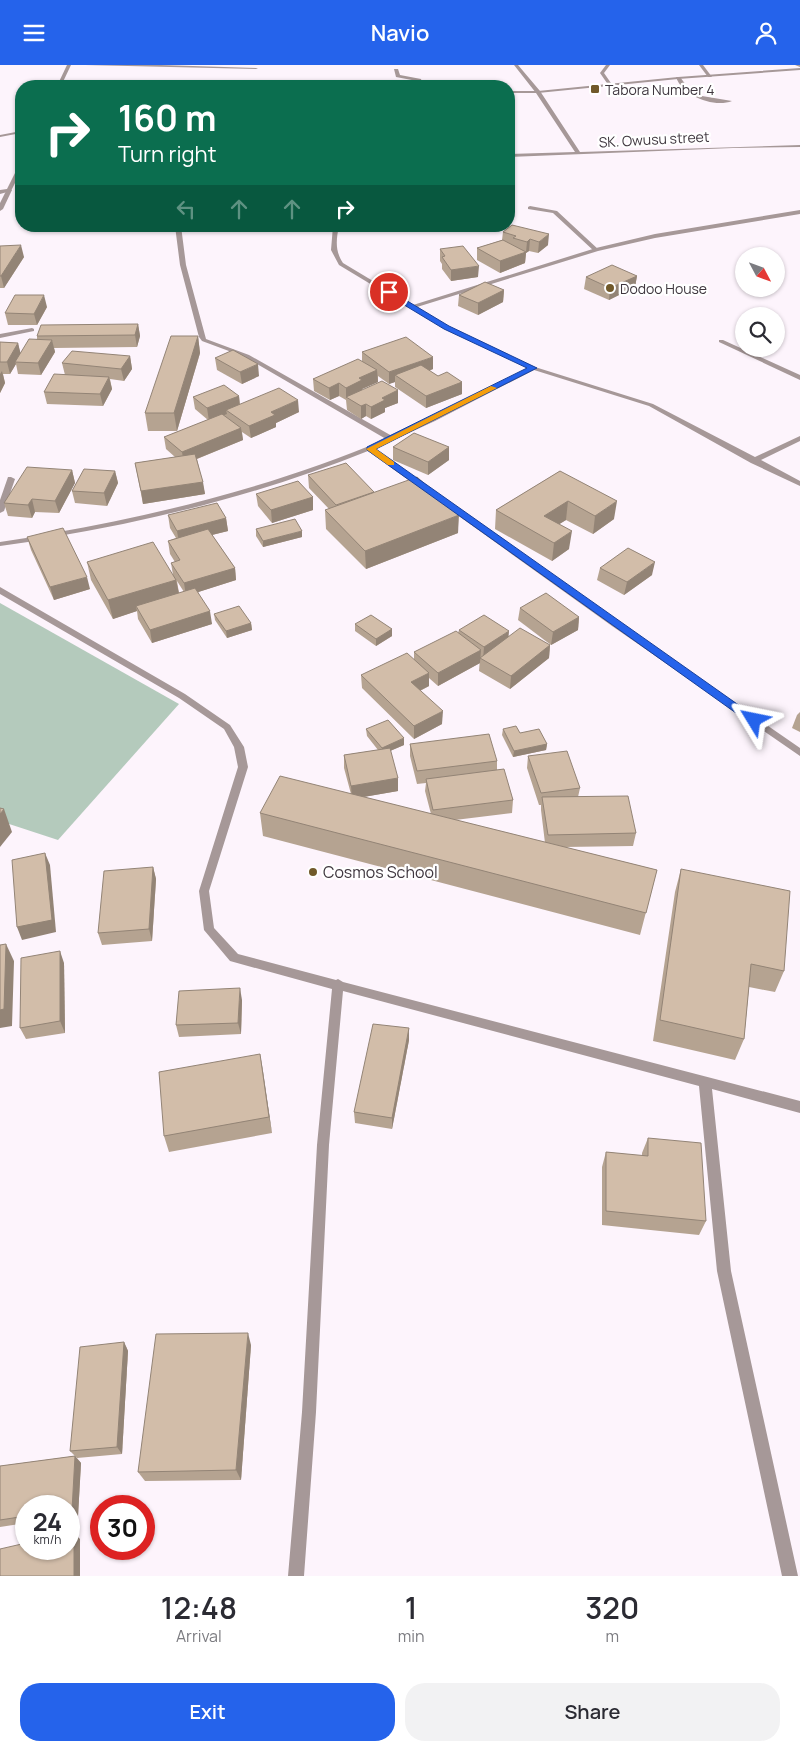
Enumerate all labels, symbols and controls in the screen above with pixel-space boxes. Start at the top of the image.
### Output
text: Navio [371,18,429,48]
icon: menu [20,19,48,47]
icon: person [752,19,780,47]
place label: Tabora Number 4 [605,80,714,99]
marker: Tabora Number 4 [589,83,601,95]
text: 160 m [118,94,217,142]
icon: right [35,100,100,165]
street label: SK. Owusu street [598,127,710,151]
text: Turn right [118,139,216,169]
icon: left [172,195,200,223]
icon: ahead [225,195,253,223]
icon: ahead [278,195,306,223]
icon: right [331,195,359,223]
north arrow [735,247,785,297]
map controls [735,247,785,357]
pin [368,271,410,313]
icon: arrive [375,278,403,306]
place label: Dodoo House [620,279,707,298]
marker: Dodoo House [604,282,616,294]
button: search [735,307,785,357]
position arrow [727,693,779,745]
place label: Cosmos School [323,861,438,883]
marker: Cosmos School [307,866,319,878]
speed limit sign: 30 [90,1495,155,1560]
text: 24 [33,1504,62,1539]
text: km/h [34,1531,61,1548]
text: 12:48 [161,1587,237,1628]
text: 1 [405,1587,417,1628]
text: 320 [585,1587,639,1628]
text: Arrival [176,1625,222,1647]
text: min [398,1625,424,1647]
text: m [605,1625,619,1647]
button: Exit [20,1683,395,1741]
button: Share [405,1683,780,1741]

